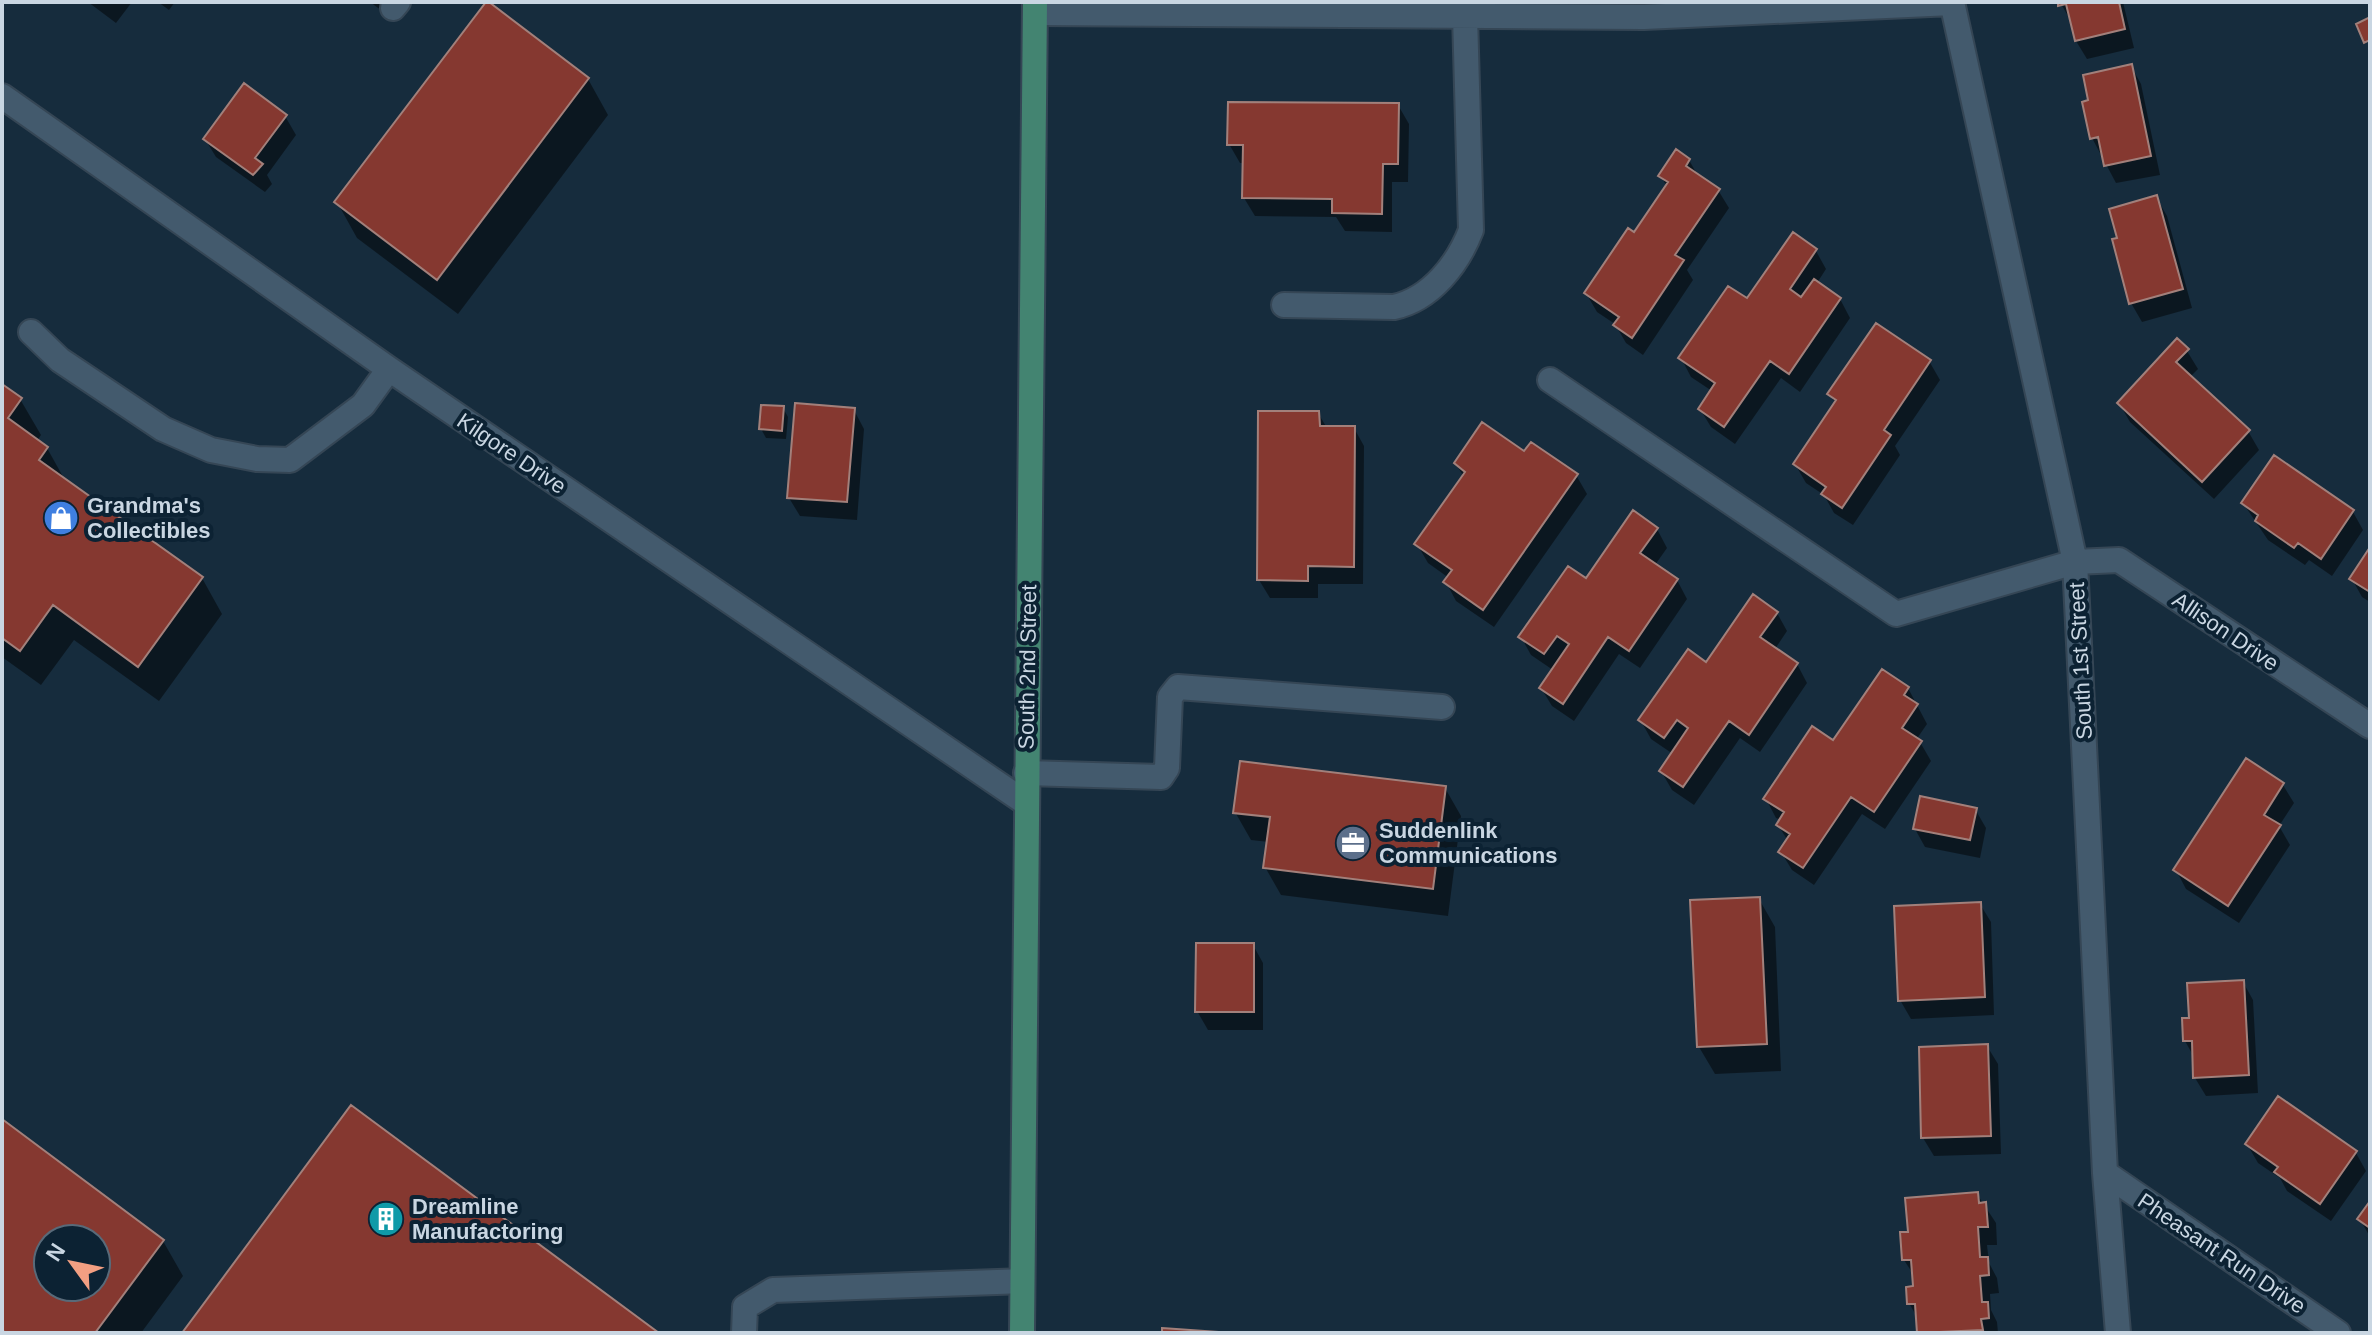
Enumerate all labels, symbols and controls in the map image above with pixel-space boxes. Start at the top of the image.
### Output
street label: Kilgore Drive [453,408,571,499]
place label: Grandma's Collectibles [87,493,210,543]
shop icon: Grandma's Collectibles [42,499,80,537]
street label: South 1st Street [2064,582,2097,740]
street label: South 2nd Street [1014,584,1041,750]
street label: Allison Drive [2168,587,2283,676]
place label: Suddenlink Communications [1379,818,1557,868]
office icon: Suddenlink Communications [1334,824,1372,862]
street label: Pheasant Run Drive [2133,1188,2310,1319]
place label: Dreamline Manufactoring [412,1194,564,1244]
building icon: Dreamline Manufactoring [367,1200,405,1238]
north arrow [32,1223,112,1303]
text: N [41,1239,70,1266]

